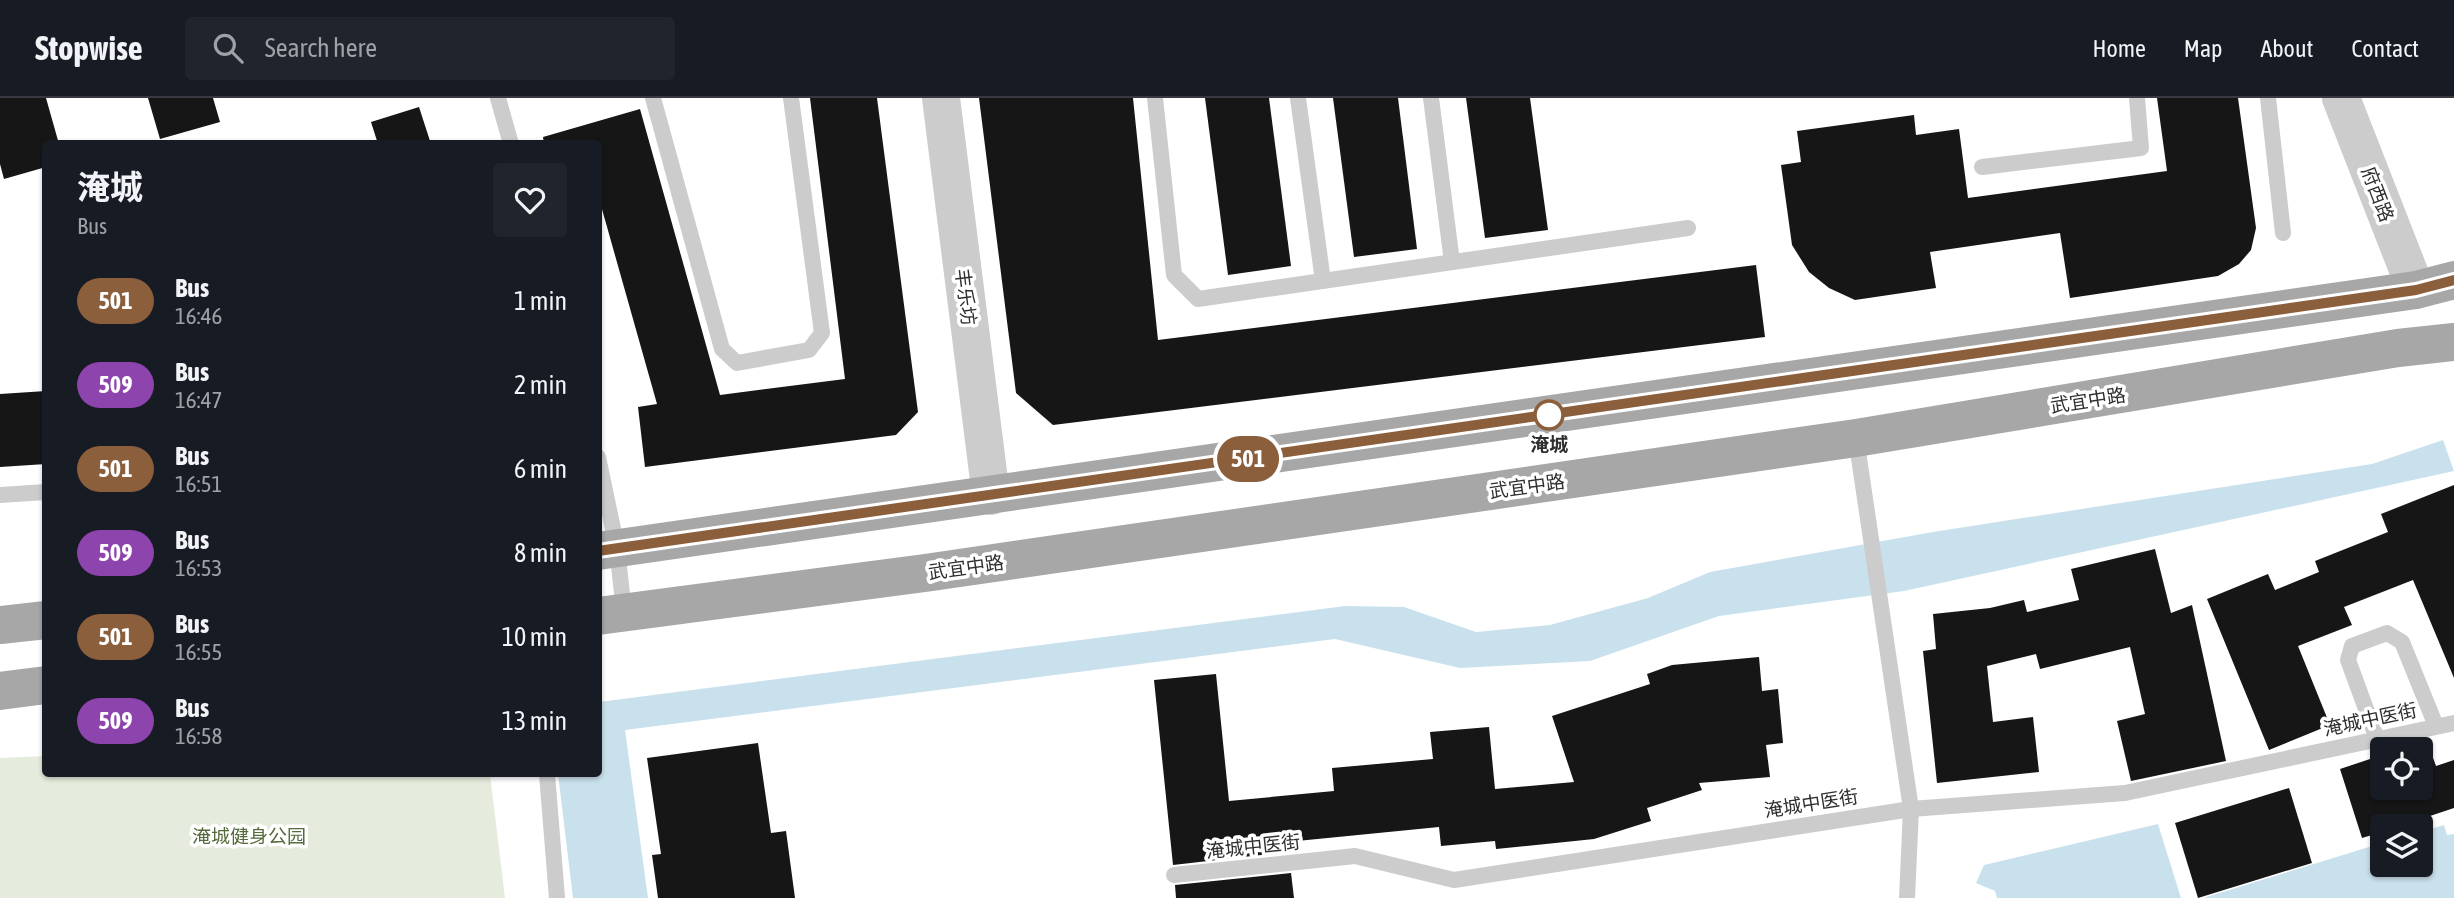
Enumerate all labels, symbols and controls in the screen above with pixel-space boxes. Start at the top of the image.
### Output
search box [185,17,675,80]
text: Stopwise [35,29,143,67]
icon: search [209,29,247,67]
text: Search here [265,33,377,63]
text: Home [2092,35,2146,62]
text: Map [2184,35,2222,62]
text: About [2260,35,2313,62]
text: Contact [2351,35,2419,62]
button: heart [493,163,567,237]
street label: 府西路 [2358,163,2398,225]
text: 淹城 [77,168,143,206]
text: Bus [77,213,107,239]
street label: 丰乐坊 [952,267,980,327]
text: Bus [175,273,209,303]
text: 1 min [514,286,567,316]
text: 501 [99,287,132,314]
text: 16:46 [175,303,222,329]
text: Bus [175,357,209,387]
text: 2 min [514,370,567,400]
text: 509 [99,371,132,398]
street label: 武宜中路 [2049,383,2127,417]
text: 16:47 [175,387,222,413]
marker: 淹城 [1534,400,1564,430]
place label: 淹城 [1530,433,1568,455]
line badge: 501 [1208,436,1288,482]
text: Bus [175,441,209,471]
text: 501 [1231,445,1265,472]
text: 6 min [514,454,567,484]
text: 501 [99,455,132,482]
street label: 武宜中路 [1488,470,1566,502]
text: 16:51 [175,471,222,497]
text: Bus [175,525,209,555]
text: 8 min [514,538,567,568]
text: 509 [99,539,132,566]
street label: 武宜中路 [927,551,1005,583]
text: 16:53 [175,555,222,581]
text: Bus [175,609,209,639]
text: 10 min [502,622,567,652]
text: 501 [99,623,132,650]
text: 16:55 [175,639,222,665]
text: Bus [175,693,209,723]
street label: 淹城中医街 [2321,698,2419,740]
text: 13 min [502,706,567,736]
text: 509 [99,707,132,734]
text: 16:58 [175,723,222,749]
map controls [2370,737,2433,877]
button: locate [2370,737,2433,800]
street label: 淹城中医街 [1762,785,1860,821]
button: layers [2370,814,2433,877]
park label: 淹城健身公园 [192,825,306,847]
street label: 淹城中医街 [1205,830,1301,862]

